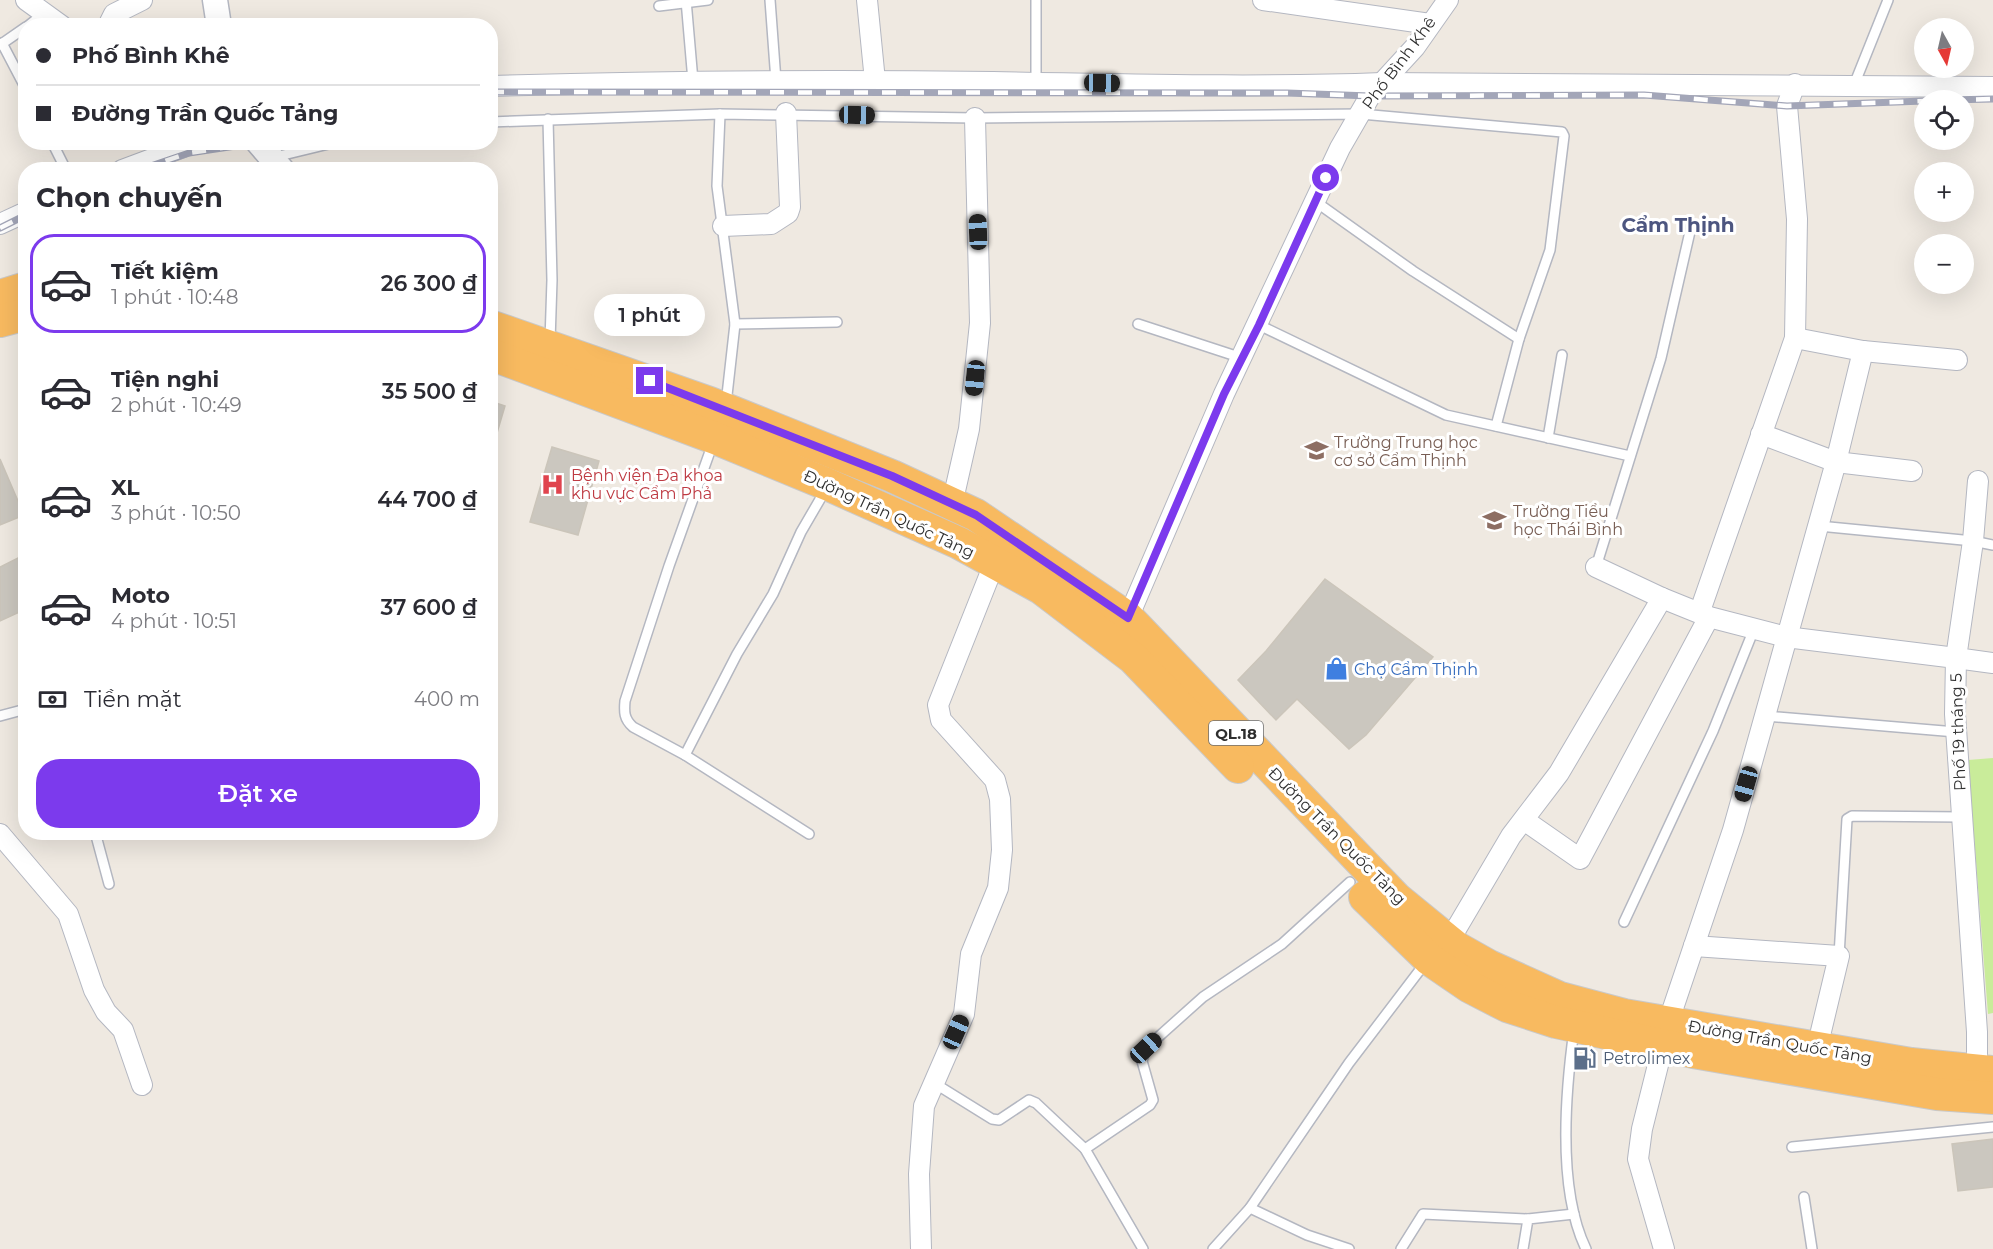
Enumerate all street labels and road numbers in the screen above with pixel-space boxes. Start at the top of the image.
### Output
street label: Phố Bình Khê [1358,13,1440,113]
street label: Đường Trần Quốc Tảng [801,466,977,562]
street label: Phố 19 tháng 5 [1946,673,1970,791]
road number: QL.18 [1209,721,1263,745]
street label: Đường Trần Quốc Tảng [1264,763,1410,909]
street label: Đường Trần Quốc Tảng [1687,1016,1873,1068]

